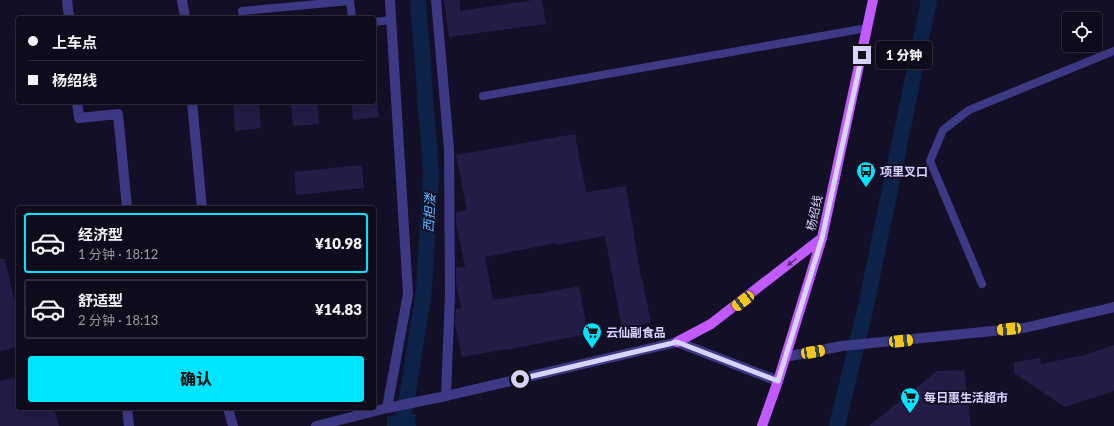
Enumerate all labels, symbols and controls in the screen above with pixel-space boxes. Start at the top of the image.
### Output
map controls [1062,12,1102,52]
button: locate [1062,12,1102,52]
text: 上车点 [52,33,97,51]
callout: 1 分钟 [876,41,932,69]
route end [853,46,871,64]
text: 1 分钟 [886,47,922,63]
text: 杨绍线 [52,71,97,89]
bus stop icon: 项里叉口 [855,160,877,188]
place label: 项里叉口 [880,164,928,179]
water label: 西担溇 [420,191,438,233]
street label: 杨绍线 [803,194,825,232]
icon: car [30,225,66,261]
text: 经济型 [78,225,123,243]
text: ¥10.98 [315,234,362,252]
text: 1 分钟 · 18:12 [78,246,158,262]
one-way arrow [786,258,797,267]
car [730,289,756,313]
icon: car [30,291,66,327]
text: 舒适型 [78,291,123,309]
text: ¥14.83 [315,300,362,318]
text: 2 分钟 · 18:13 [78,312,158,328]
supermarket icon: 云仙副食品 [581,321,603,349]
car [996,322,1022,336]
place label: 云仙副食品 [606,325,666,340]
car [888,334,914,348]
car [800,344,826,360]
button: 确认 [28,356,364,402]
route start [511,370,529,388]
supermarket icon: 每日惠生活超市 [899,386,921,414]
place label: 每日惠生活超市 [924,390,1008,405]

